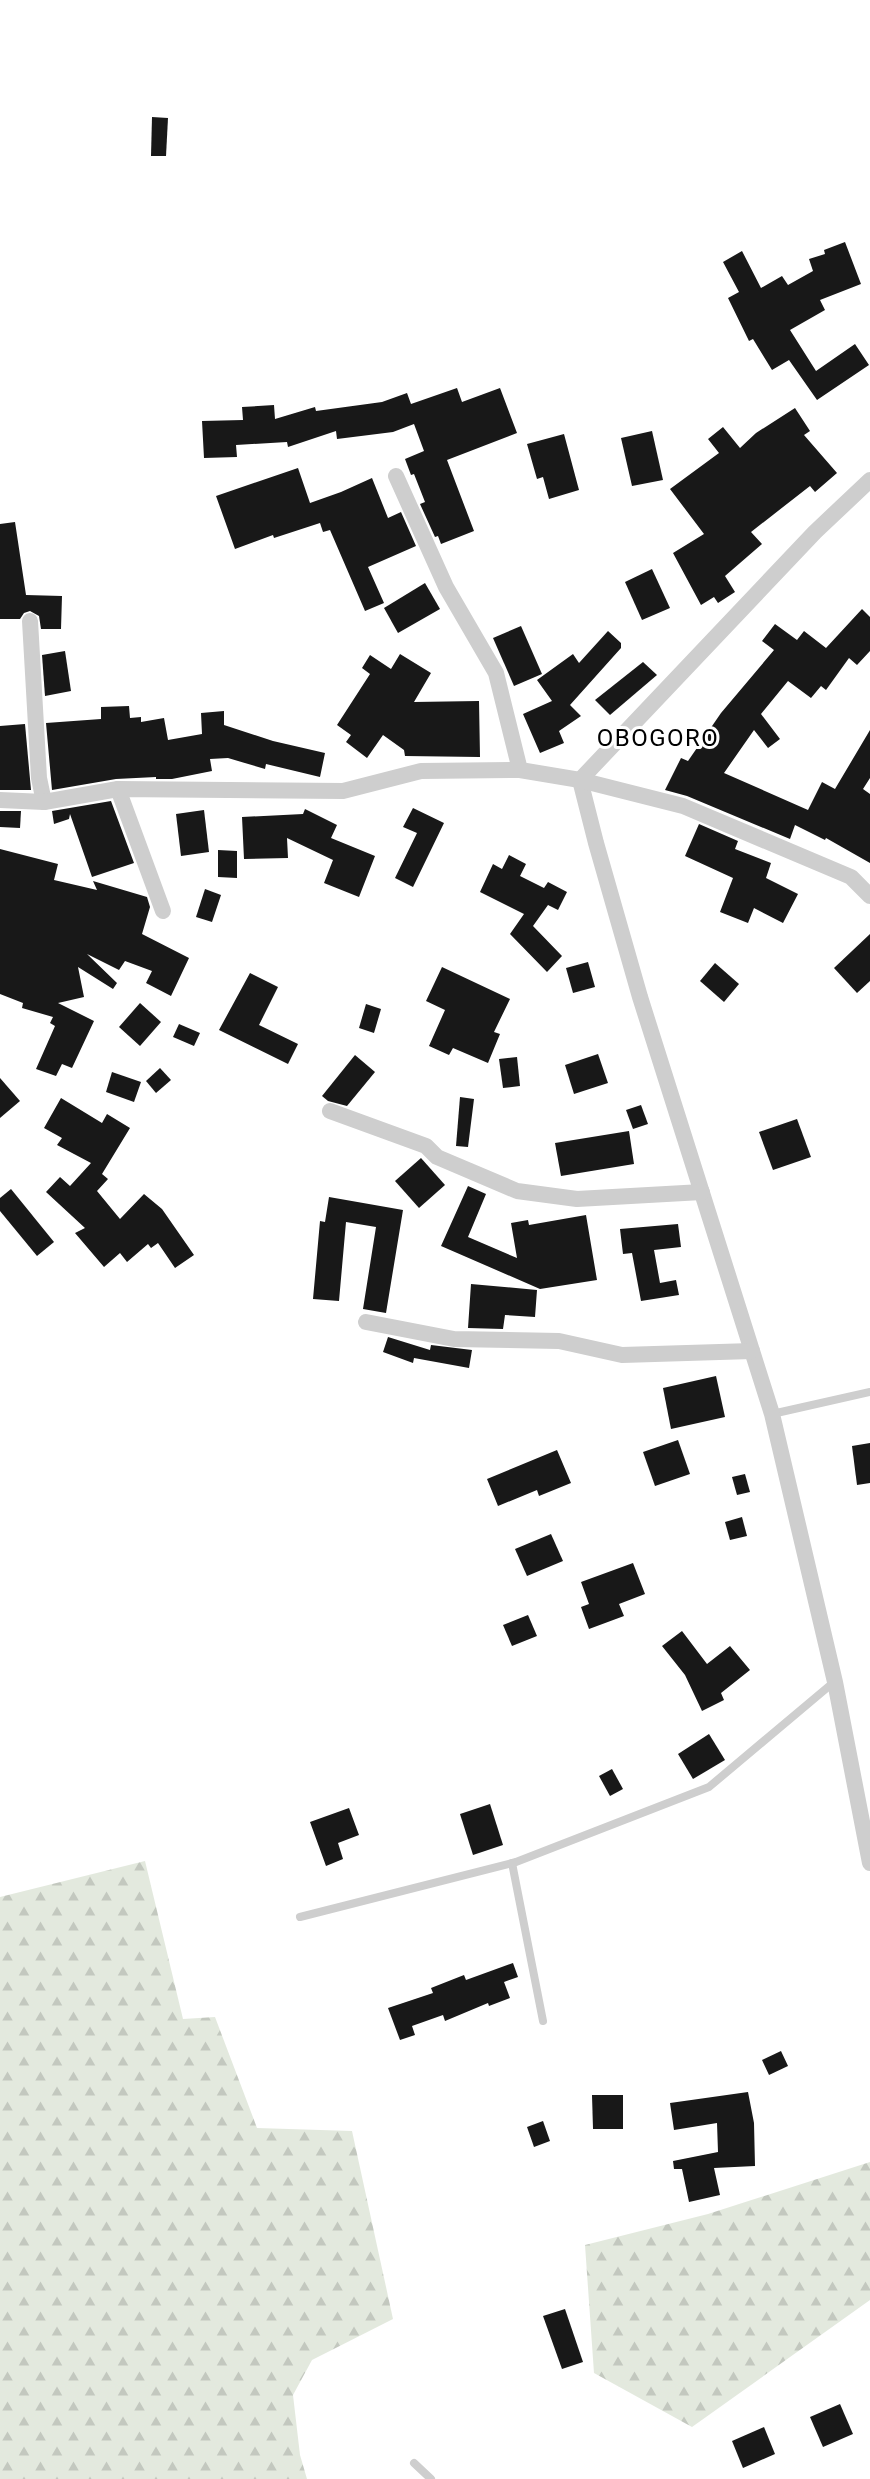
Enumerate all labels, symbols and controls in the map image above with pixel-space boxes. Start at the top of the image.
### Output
district label: OBOGORO [597,724,719,752]

